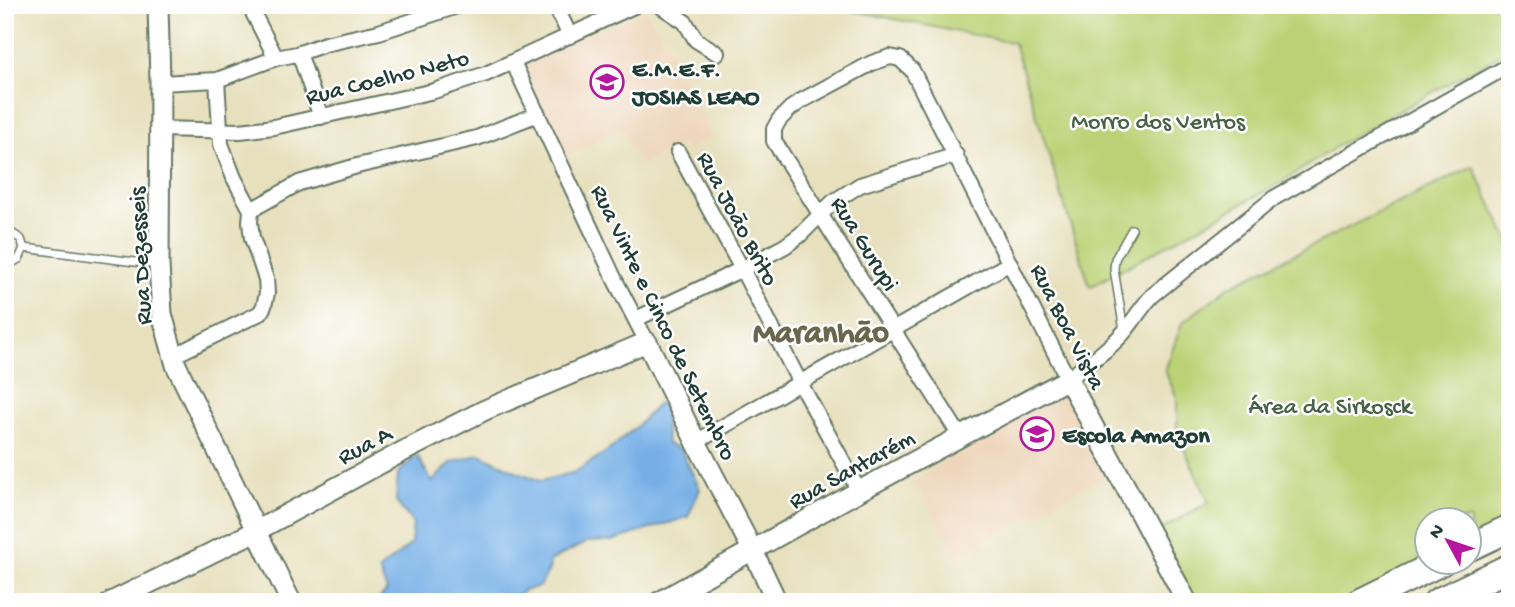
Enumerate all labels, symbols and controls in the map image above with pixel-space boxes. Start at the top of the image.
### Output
street label: Rua Coelho Neto [303,45,473,114]
place label: E.M.E.F. JOSIAS LEAO [631,57,760,114]
school or university icon: E.M.E.F. JOSIAS LEAO [588,63,626,101]
park label: Morro dos Ventos [1071,109,1246,138]
street label: Rua João Brito [688,148,783,292]
street label: Rua Vinte e Cinco de Setembro [582,181,741,466]
street label: Rua Dezesseis [124,185,161,325]
street label: Rua Gurupi [823,192,903,297]
street label: Rua Boa Vista [1022,260,1110,396]
district label: Maranhão [753,316,889,354]
park label: Área da Sirkosck [1249,394,1414,423]
school or university icon: Escola Amazon [1018,415,1056,453]
street label: Rua A [334,420,399,473]
place label: Escola Amazon [1062,423,1210,452]
street label: Rua Santarém [785,425,921,518]
north arrow [1414,505,1484,576]
text: N [1425,520,1450,544]

